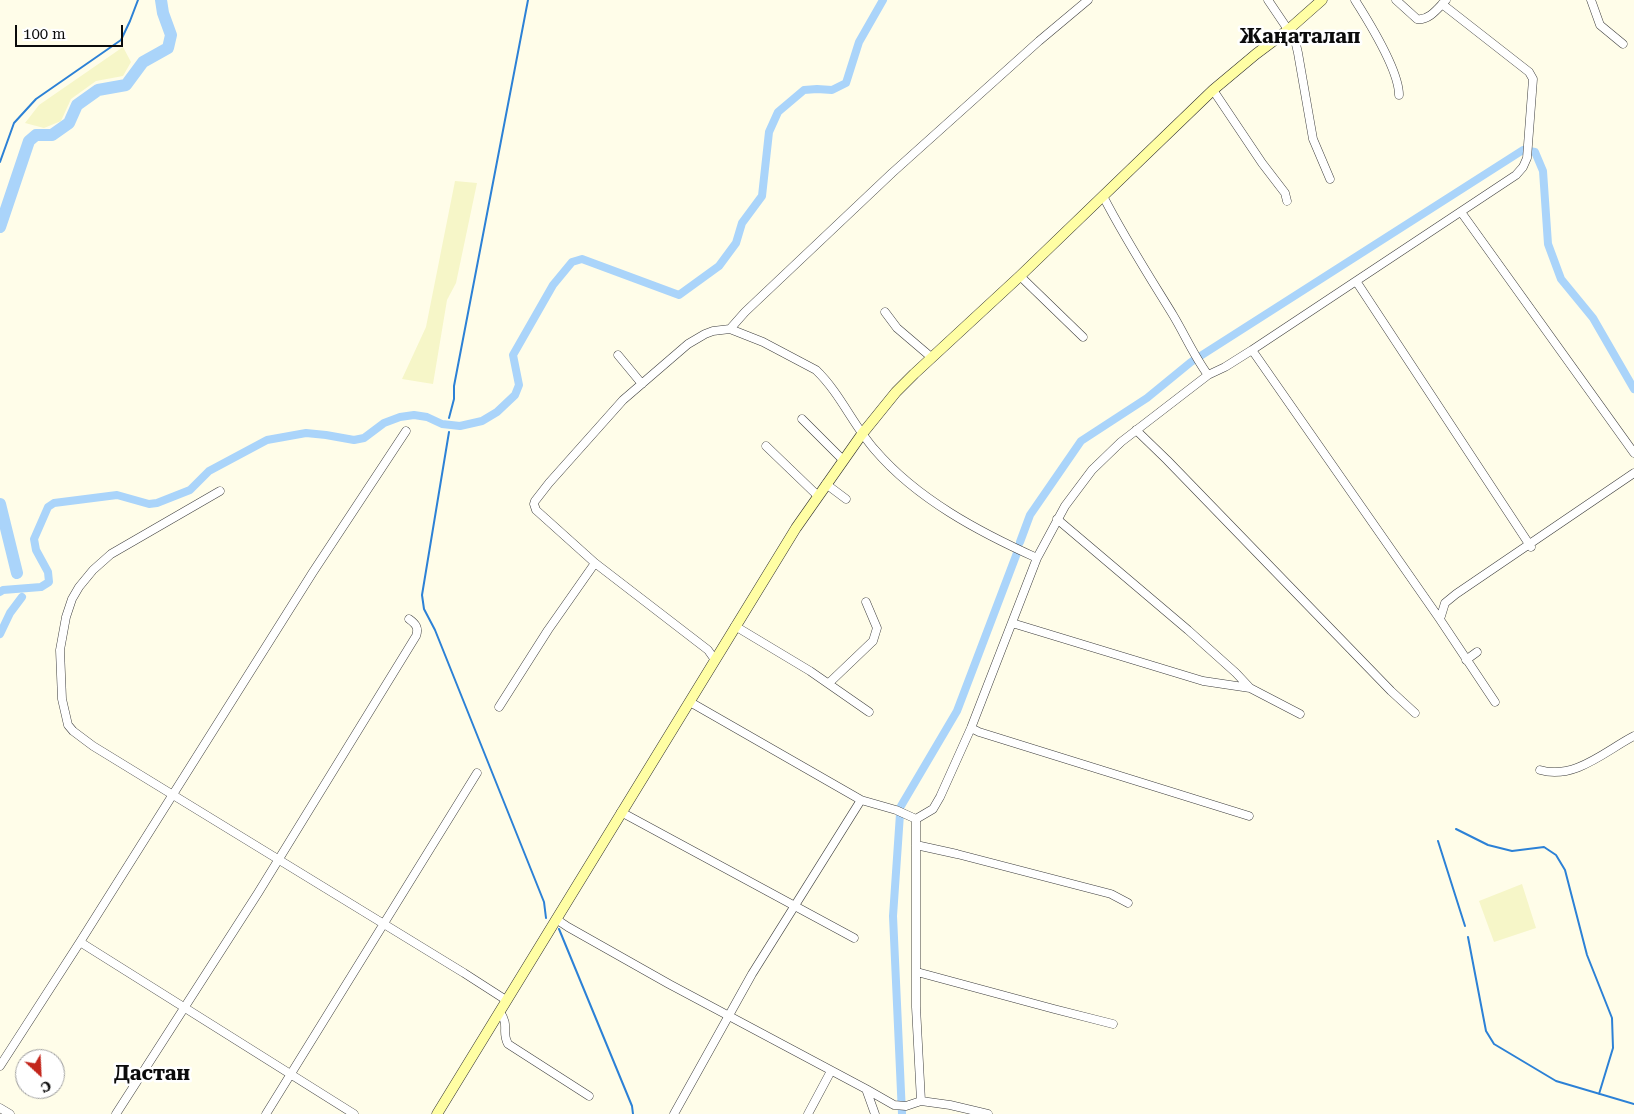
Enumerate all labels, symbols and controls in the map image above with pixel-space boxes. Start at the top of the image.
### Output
scale bar [18,15,125,47]
text: 100 m [23,25,66,43]
district label: Жаңаталап [1240,25,1360,49]
north arrow [15,1049,65,1099]
district label: Дастан [114,1062,190,1086]
text: С [38,1077,54,1096]

